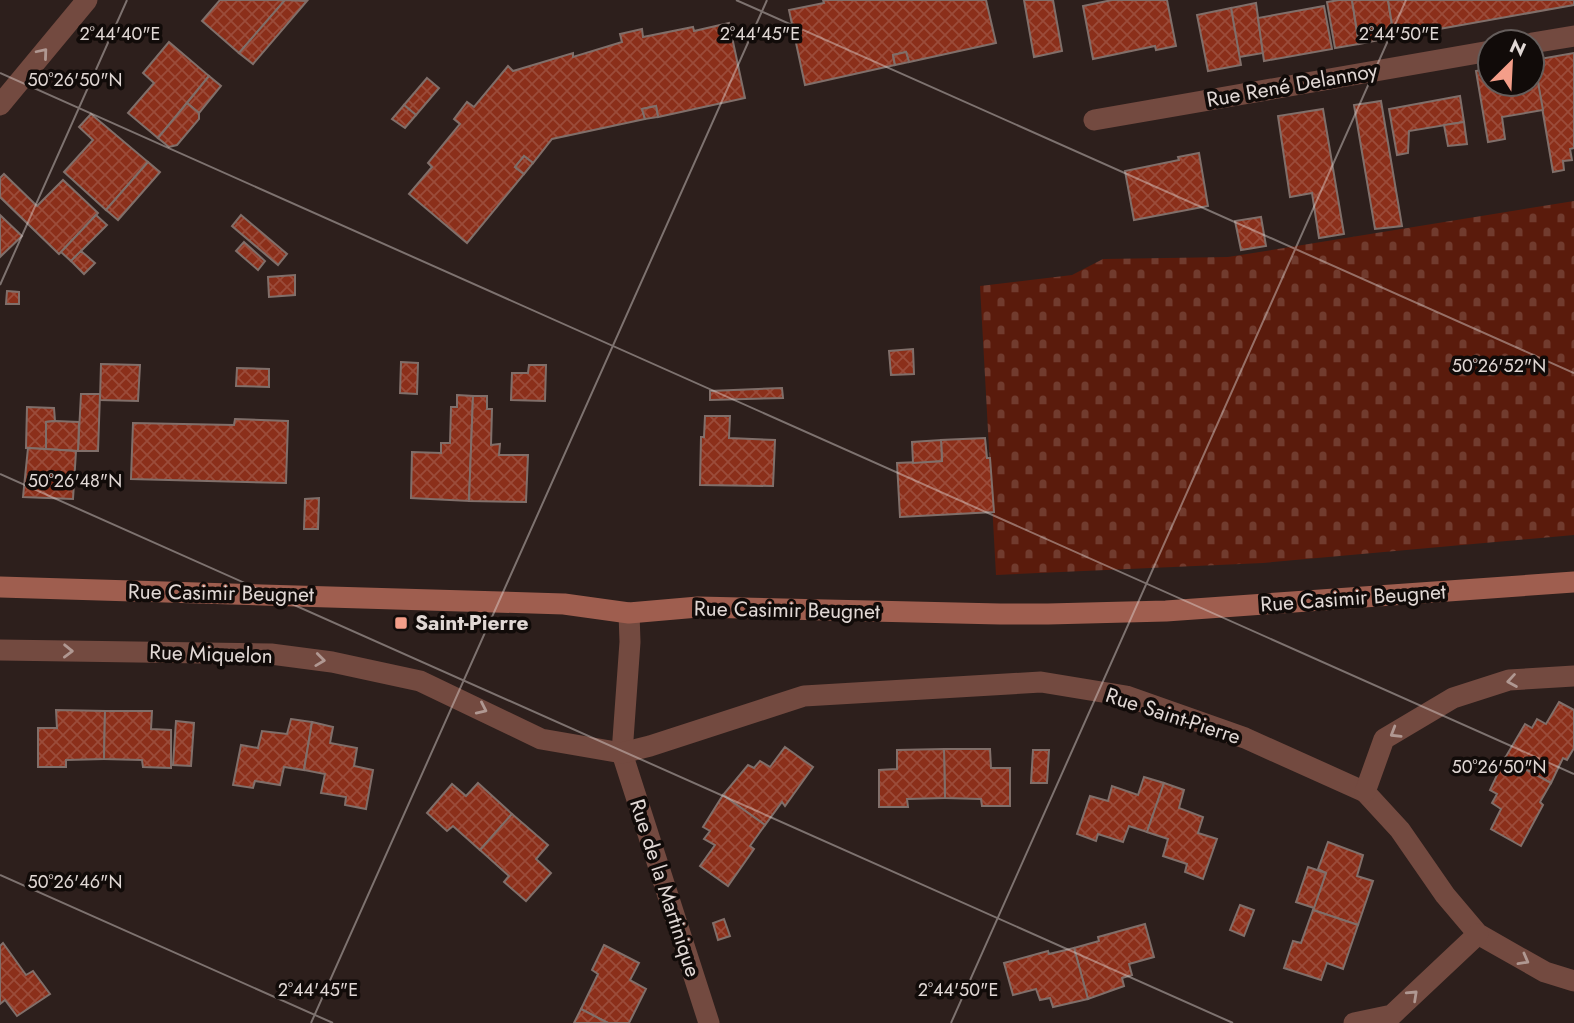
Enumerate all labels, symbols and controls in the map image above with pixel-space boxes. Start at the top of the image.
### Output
text: 2°44'40"E [80,21,160,47]
text: 2°44'45"E [720,21,800,47]
text: 2°44'50"E [1359,21,1439,47]
north arrow [1476,28,1546,98]
text: N [1505,33,1530,63]
one-way arrow [35,48,48,60]
street label: Rue René Delannoy [1204,55,1381,115]
text: 50°26'50"N [28,67,122,93]
text: 50°26'52"N [1452,353,1546,379]
text: 50°26'48"N [28,468,122,494]
street label: Rue Casimir Beugnet [128,576,314,610]
street label: Rue Casimir Beugnet [1259,577,1447,619]
street label: Rue Casimir Beugnet [694,593,880,627]
place label: Saint-Pierre [415,608,529,638]
marker: Saint-Pierre [393,615,409,631]
street label: Rue Miquelon [149,637,273,671]
one-way arrow [63,643,74,659]
one-way arrow [314,653,326,668]
one-way arrow [1506,673,1518,688]
street label: Rue Saint-Pierre [1102,680,1244,752]
one-way arrow [475,701,488,715]
one-way arrow [1389,724,1402,737]
text: 50°26'50"N [1452,754,1546,780]
street label: Rue de la Martinique [622,795,708,981]
text: 50°26'46"N [28,869,122,895]
one-way arrow [1517,952,1530,965]
text: 2°44'45"E [278,977,358,1003]
text: 2°44'50"E [918,977,998,1003]
one-way arrow [1405,990,1418,1003]

